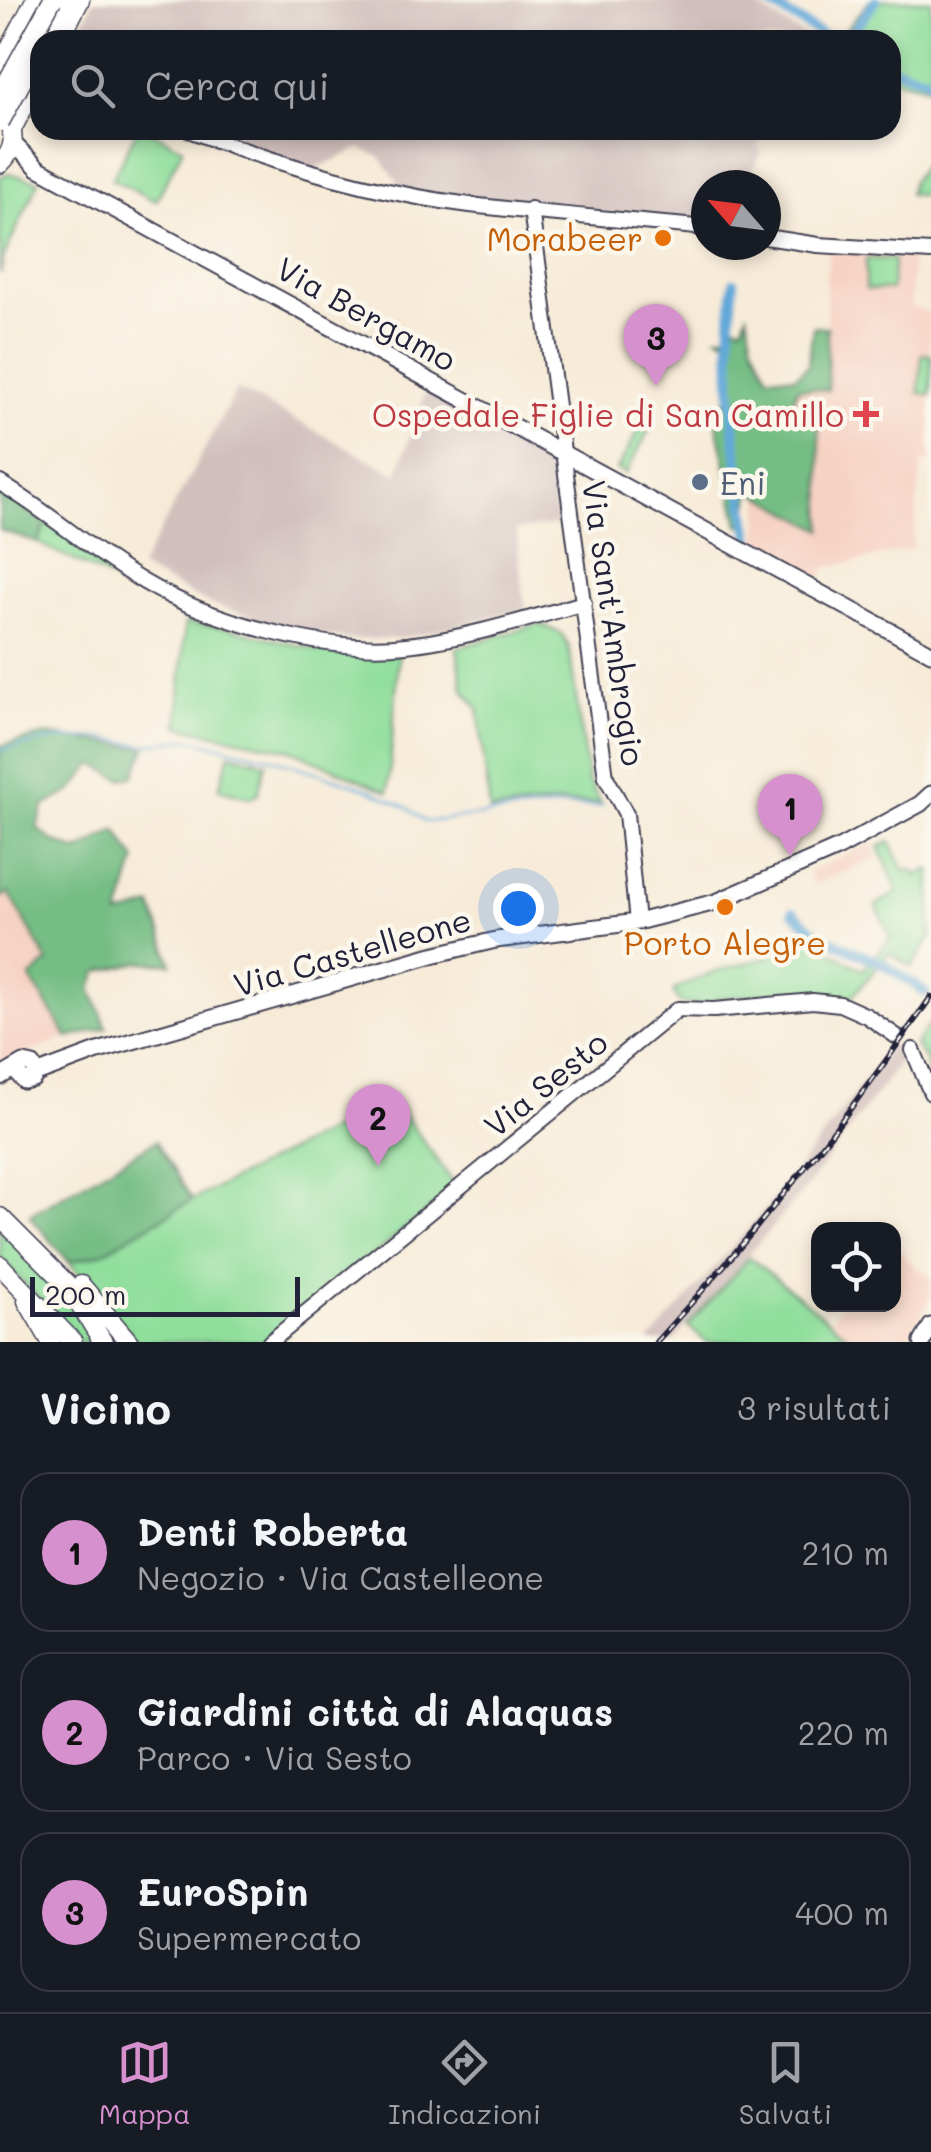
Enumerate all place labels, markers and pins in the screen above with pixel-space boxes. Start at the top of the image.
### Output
place label: Morabeer [486,217,643,259]
marker: Morabeer [652,227,674,249]
pin: 3 [624,304,688,386]
place label: Ospedale Figlie di San Camillo [372,393,844,435]
marker: Ospedale Figlie di San Camillo [853,401,879,427]
place label: Eni [720,461,766,503]
marker: Eni [689,471,711,493]
pin: 1 [758,774,822,856]
marker: Porto Alegre [714,896,736,918]
place label: Porto Alegre [624,921,826,963]
pin: 2 [346,1084,410,1166]

